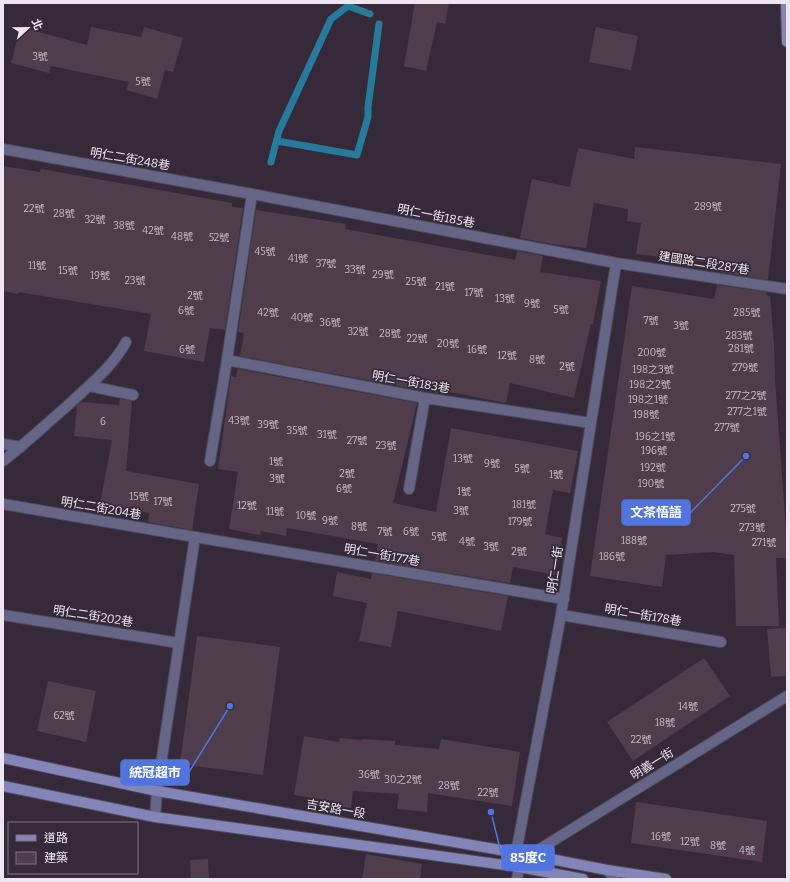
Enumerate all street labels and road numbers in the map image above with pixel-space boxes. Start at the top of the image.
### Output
street label: 明仁二街248巷 [89,145,171,173]
street label: 明仁一街185巷 [396,202,476,230]
street label: 建國路二段287巷 [658,249,750,277]
street label: 明仁一街183巷 [371,368,451,396]
street label: 明仁二街204巷 [60,494,142,522]
street label: 明仁一街177巷 [343,541,421,569]
street label: 明仁一街 [544,545,566,595]
street label: 明仁一街178巷 [603,601,683,629]
street label: 明仁二街202巷 [52,603,134,629]
street label: 明義一街 [628,745,676,783]
street label: 吉安路一段 [305,797,367,821]

